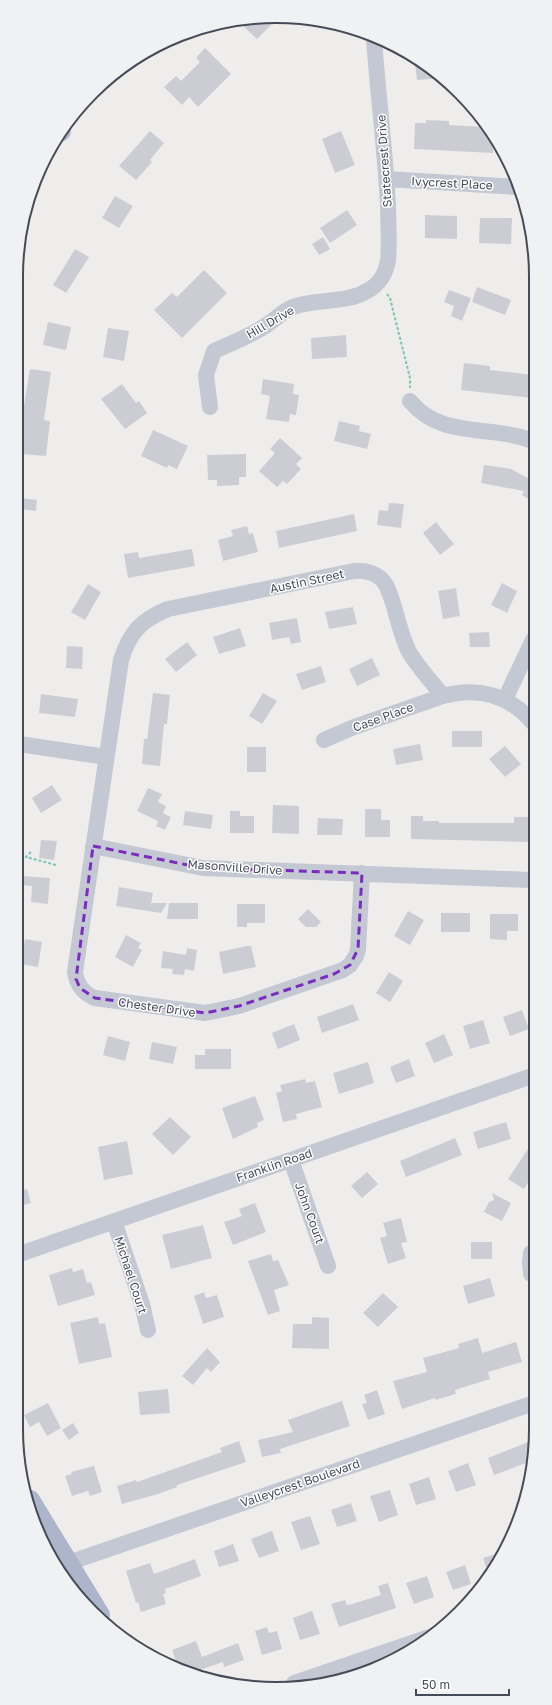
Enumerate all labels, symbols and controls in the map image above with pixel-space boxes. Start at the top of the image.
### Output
street label: Statecrest Drive [373,114,395,208]
street label: Ivycrest Place [411,173,493,193]
street label: Hill Drive [243,302,297,342]
street label: Austin Street [269,566,346,596]
street label: Case Place [351,699,415,735]
street label: Masonville Drive [187,856,283,878]
street label: Chester Drive [117,994,197,1020]
street label: Franklin Road [234,1145,314,1185]
street label: John Court [292,1180,328,1246]
street label: Michael Court [111,1234,151,1316]
street label: Valleycrest Boulevard [238,1456,362,1510]
scale bar [416,1671,509,1697]
text: 50 m [422,1677,450,1692]

